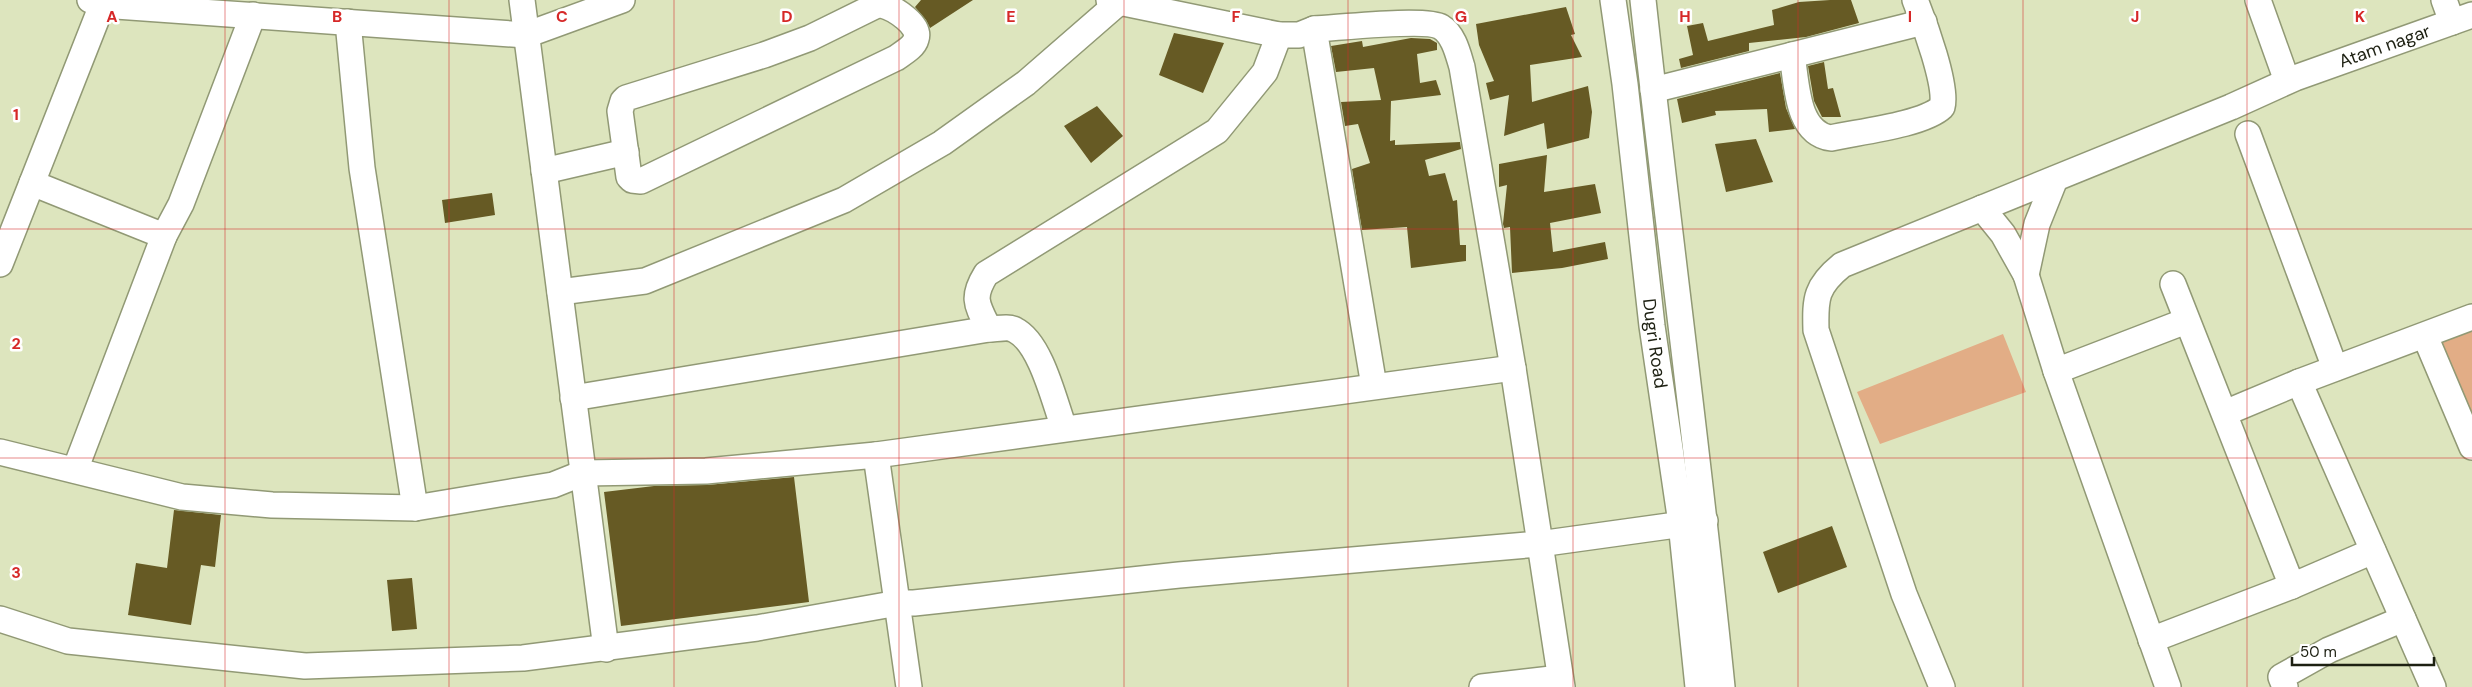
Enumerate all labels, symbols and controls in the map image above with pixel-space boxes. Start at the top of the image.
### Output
text: A [106,6,118,27]
text: B [332,6,342,27]
text: C [556,6,568,27]
text: D [781,6,793,27]
text: E [1006,6,1016,27]
text: F [1232,6,1241,27]
text: G [1455,6,1467,27]
text: H [1679,6,1691,27]
text: I [1908,6,1912,27]
text: J [2131,6,2139,27]
text: K [2355,6,2366,27]
street label: Atam nagar [2336,19,2434,73]
text: 1 [13,104,19,125]
street label: Dugri Road [1637,297,1673,390]
text: 2 [11,333,21,354]
text: 3 [11,562,21,583]
scale bar [2292,634,2434,666]
text: 50 m [2300,642,2337,662]

